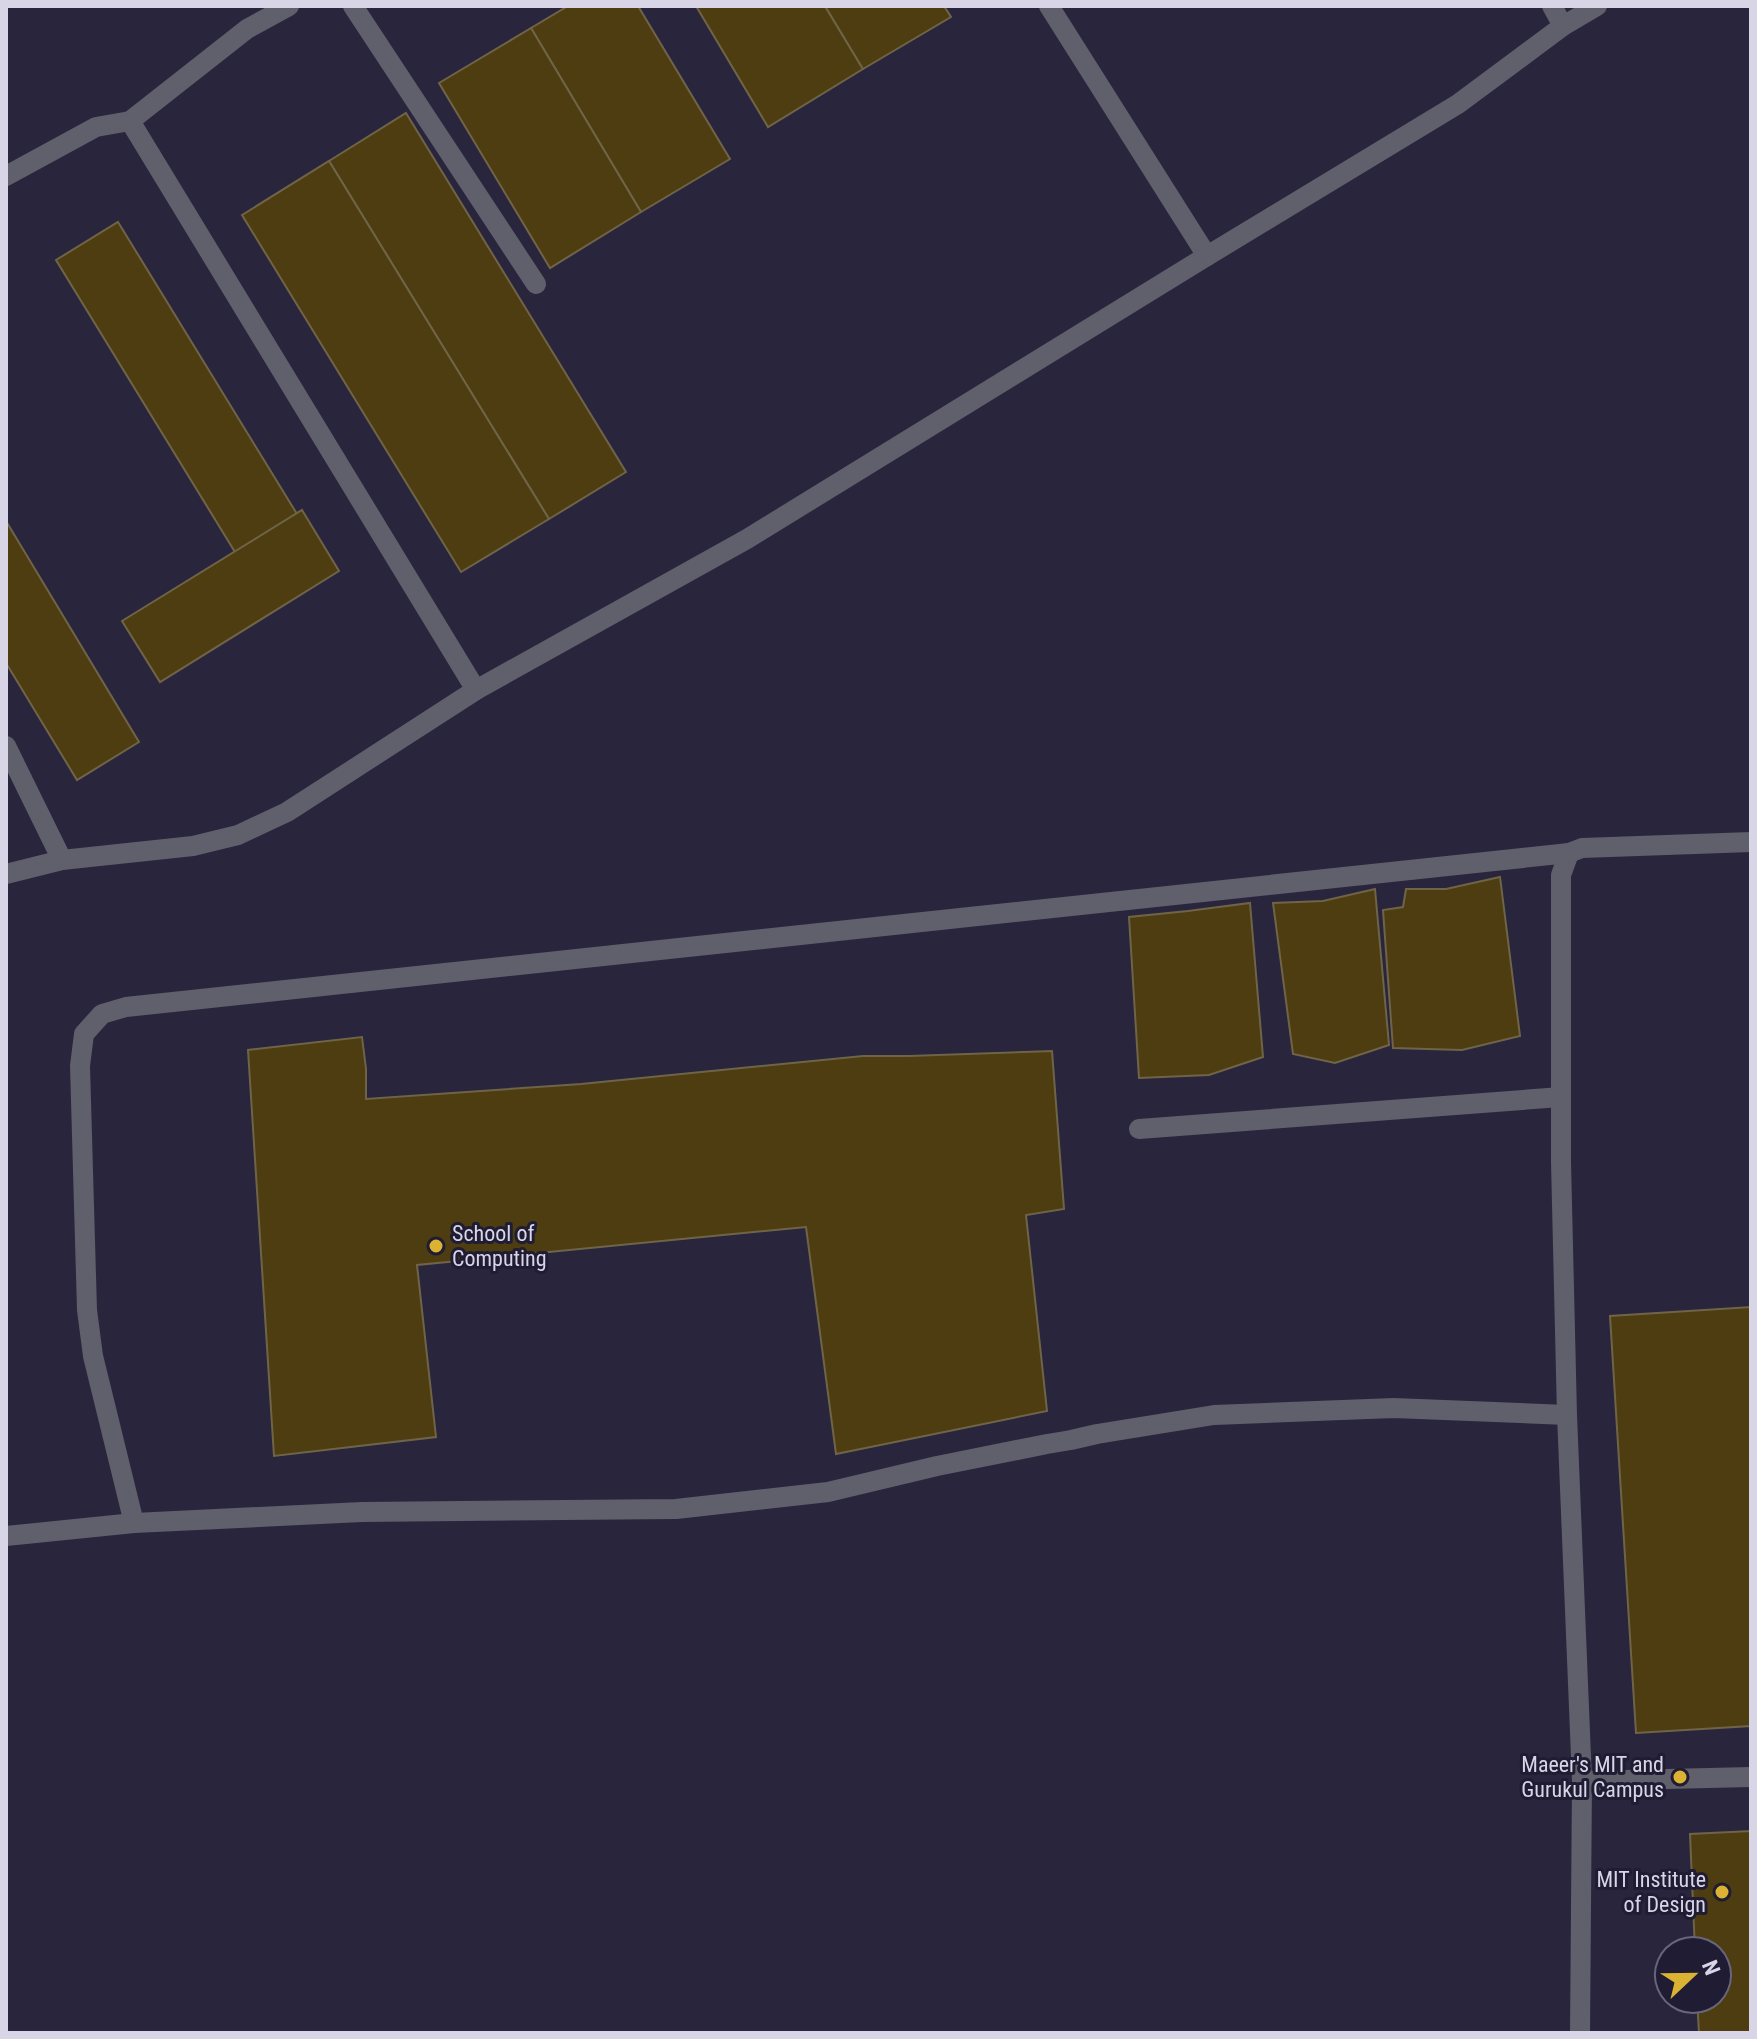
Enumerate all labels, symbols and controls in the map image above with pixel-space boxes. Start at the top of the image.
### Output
place label: School of Computing [452,1221,547,1271]
marker: School of Computing [427,1237,445,1255]
place label: Maeer's MIT and Gurukul Campus [1521,1752,1664,1802]
marker: Maeer's MIT and Gurukul Campus [1671,1768,1689,1786]
place label: MIT Institute of Design [1596,1867,1706,1917]
marker: MIT Institute of Design [1713,1883,1731,1901]
north arrow [1653,1935,1733,2015]
text: N [1697,1957,1725,1979]

